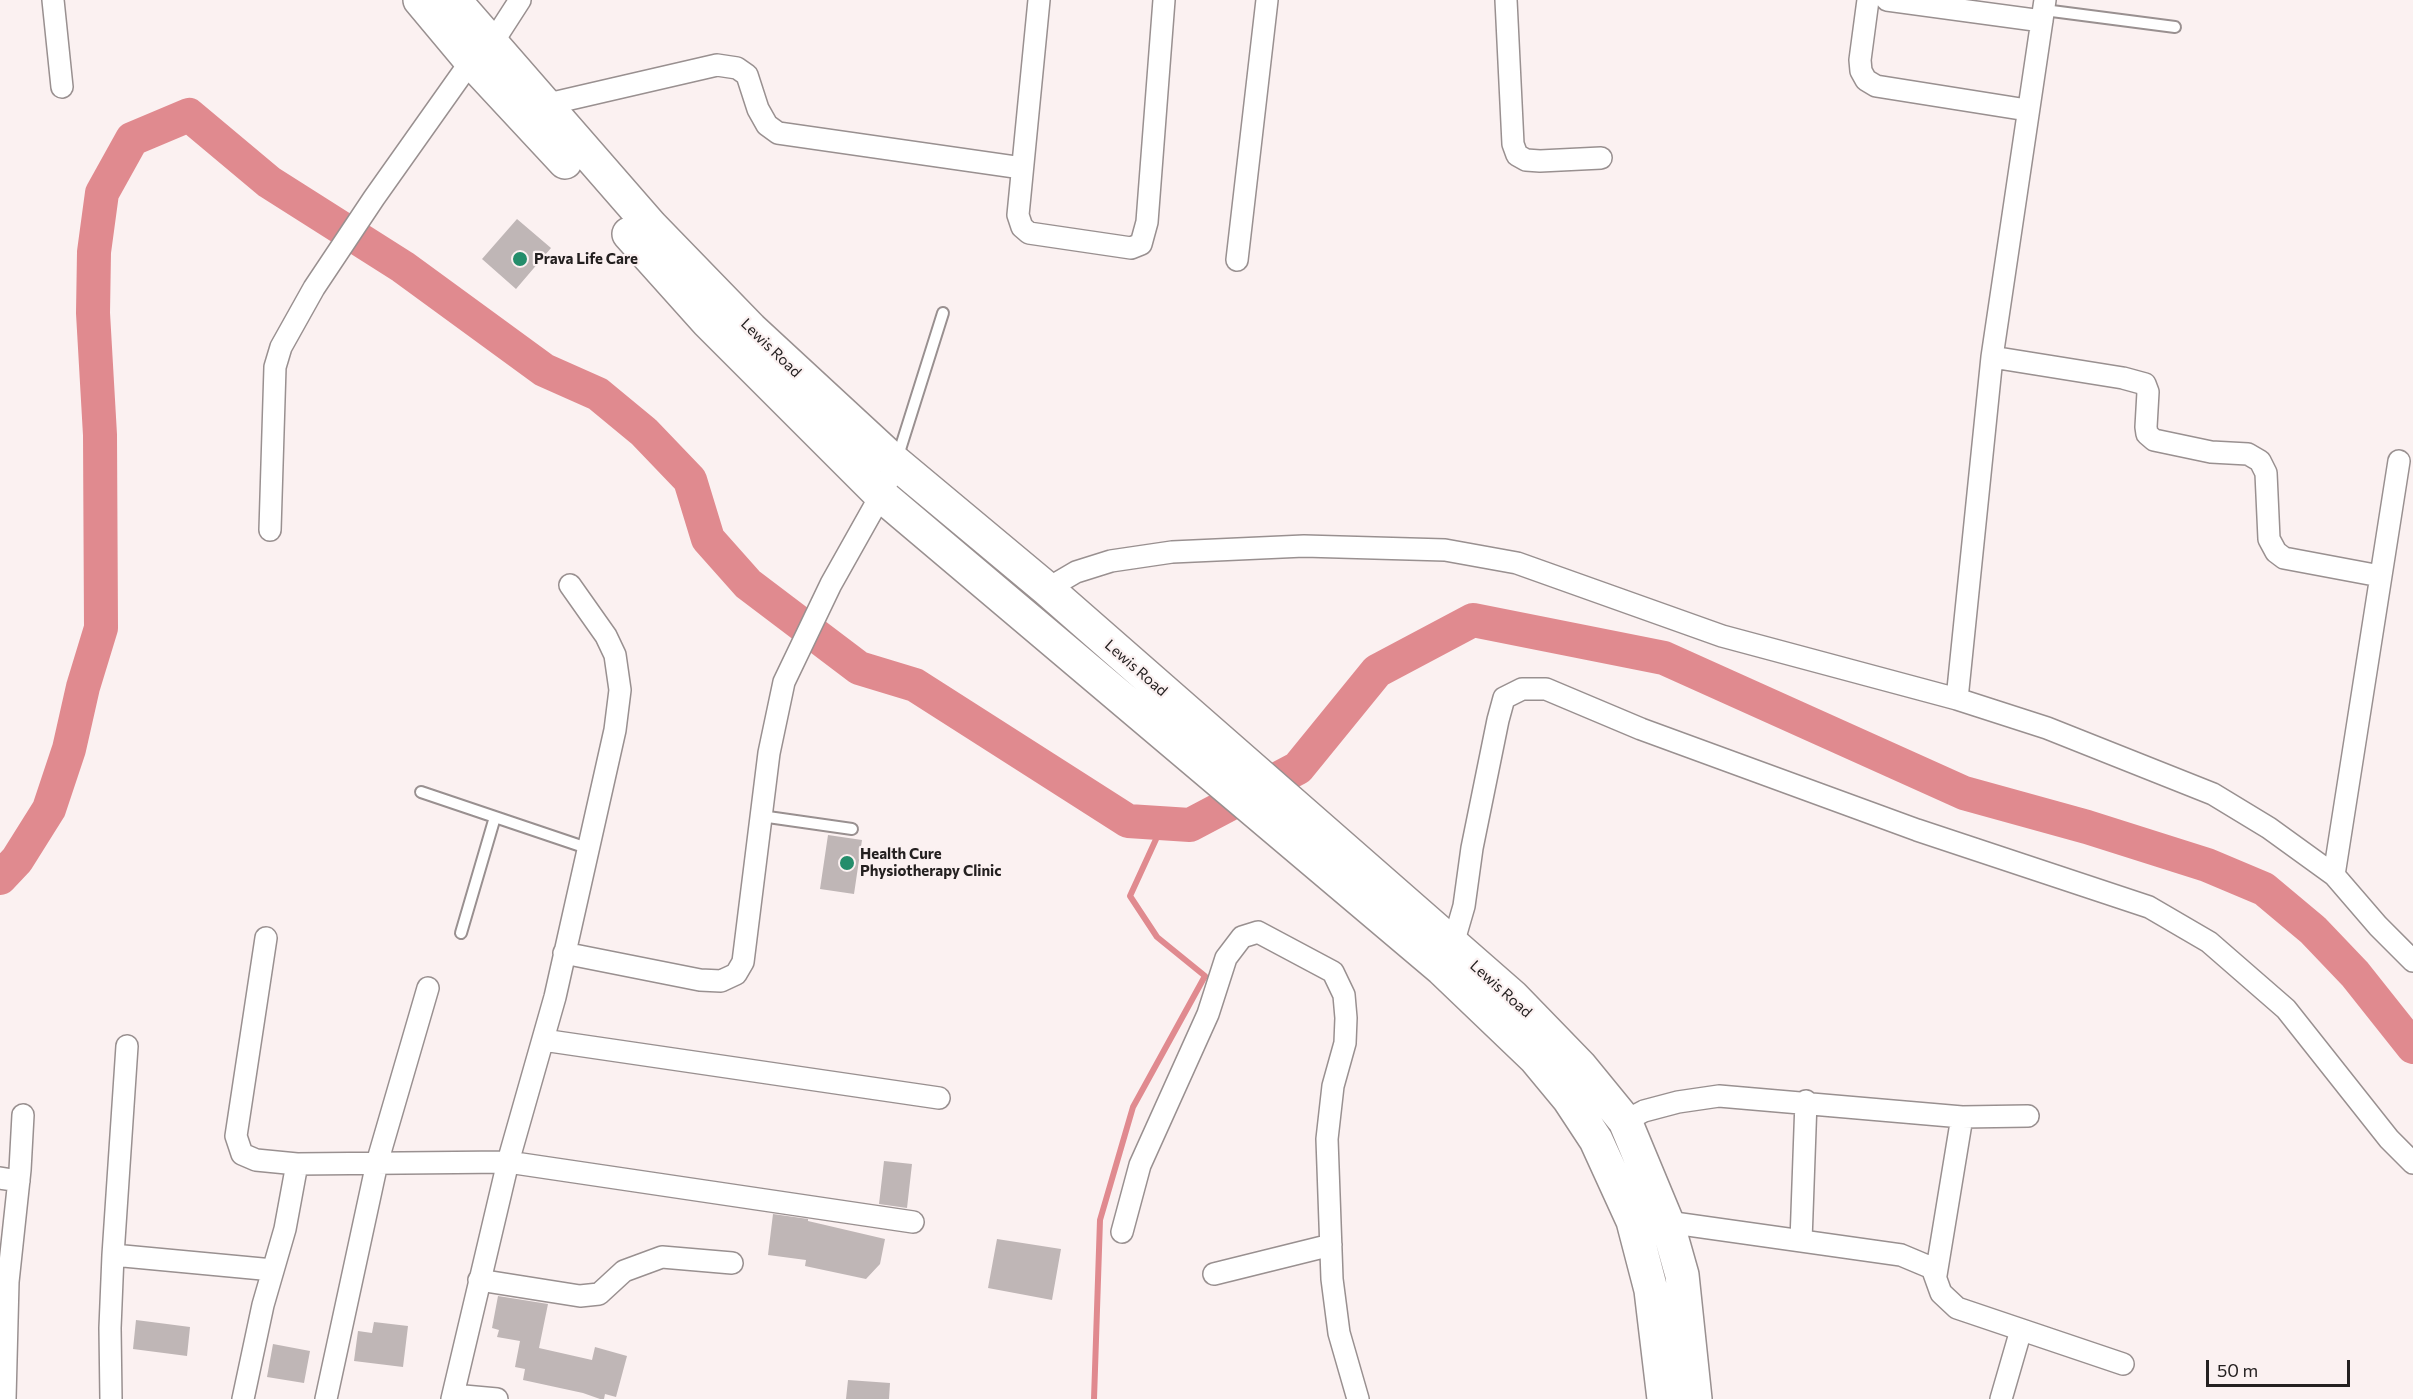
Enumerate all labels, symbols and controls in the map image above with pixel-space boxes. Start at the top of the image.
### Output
marker: Prava Life Care [511,250,529,268]
place label: Prava Life Care [534,250,638,268]
street label: Lewis Road [737,315,805,381]
street label: Lewis Road [1101,636,1171,700]
place label: Health Cure Physiotherapy Clinic [860,845,1002,880]
marker: Health Cure Physiotherapy Clinic [838,854,856,872]
street label: Lewis Road [1466,957,1536,1021]
scale bar [2209,1348,2353,1386]
text: 50 m [2217,1359,2258,1381]

